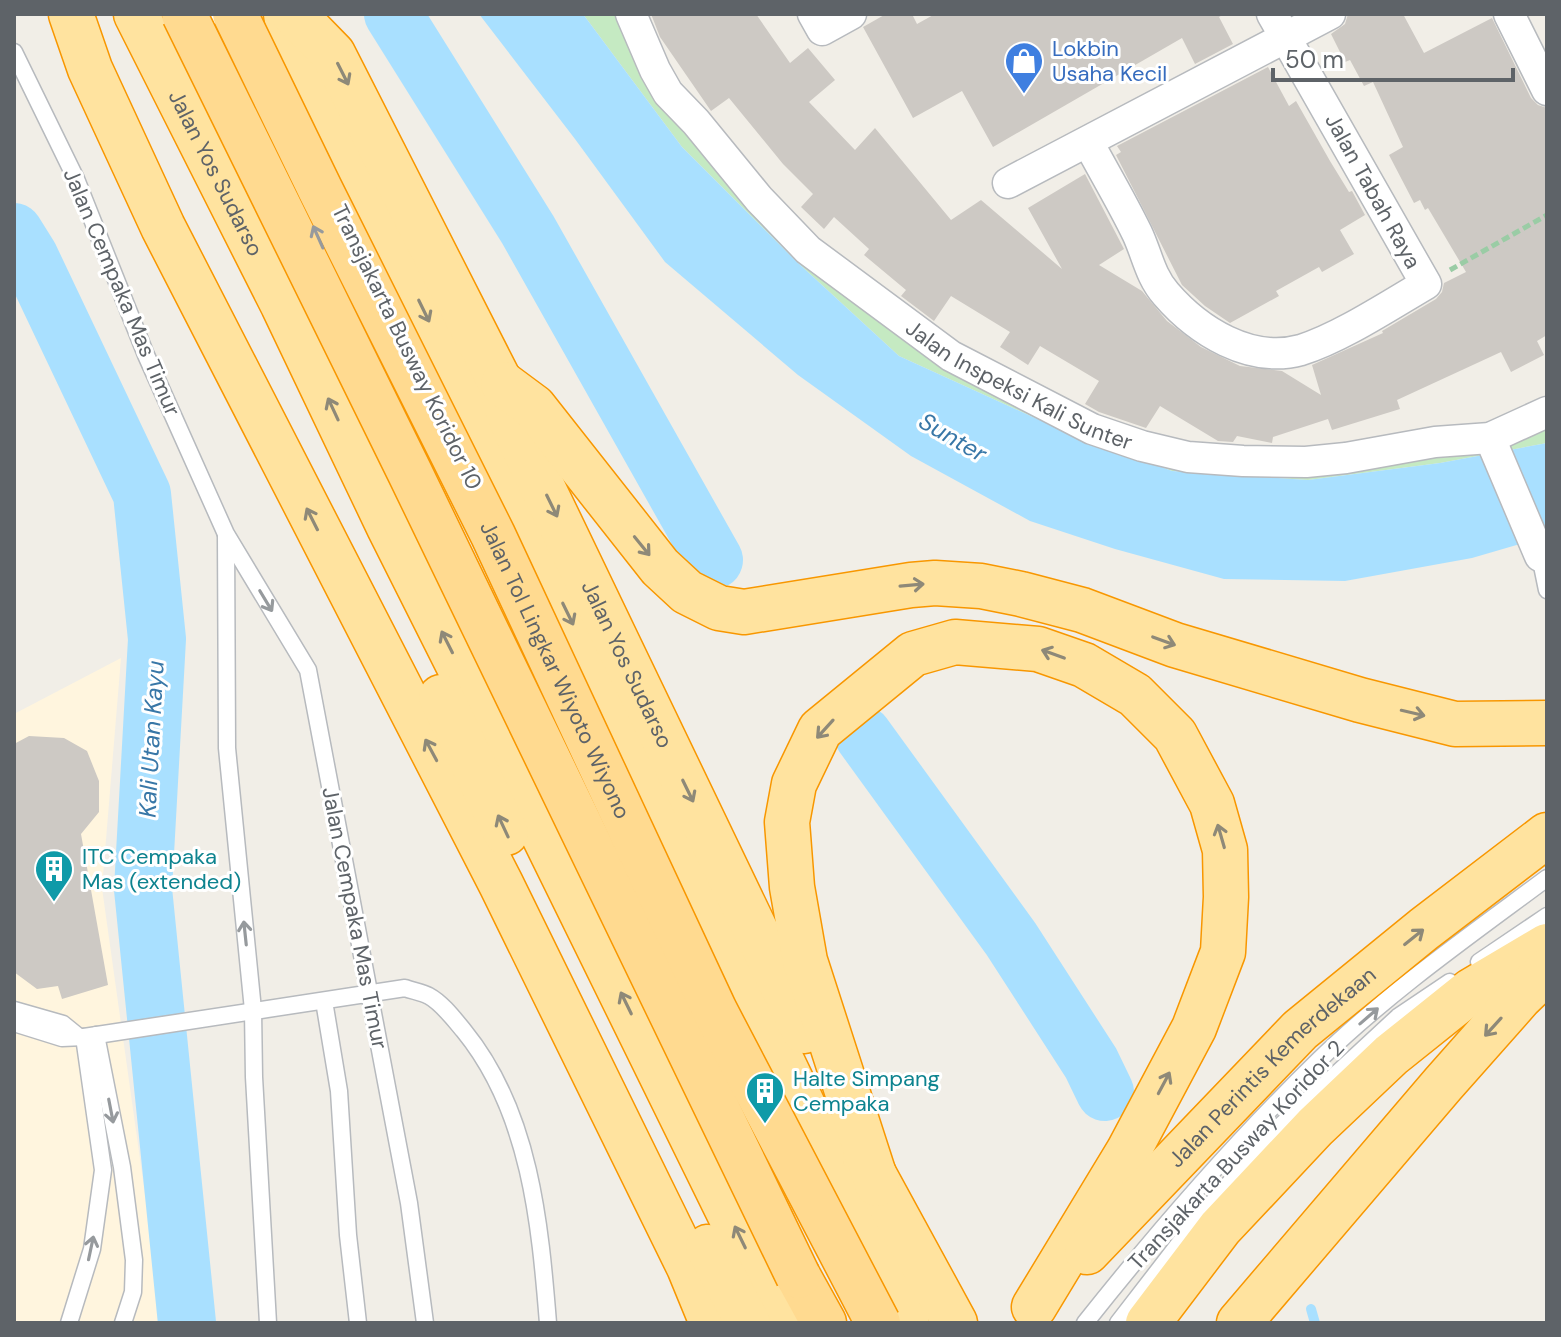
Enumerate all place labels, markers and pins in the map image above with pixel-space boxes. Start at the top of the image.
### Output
place label: Lokbin Usaha Kecil [1052,34,1167,88]
shop icon: Lokbin Usaha Kecil [1003,40,1045,95]
place label: ITC Cempaka Mas (extended) [82,842,241,896]
building icon: ITC Cempaka Mas (extended) [33,848,75,903]
place label: Halte Simpang Cempaka [793,1064,940,1118]
building icon: Halte Simpang Cempaka [744,1070,786,1125]

